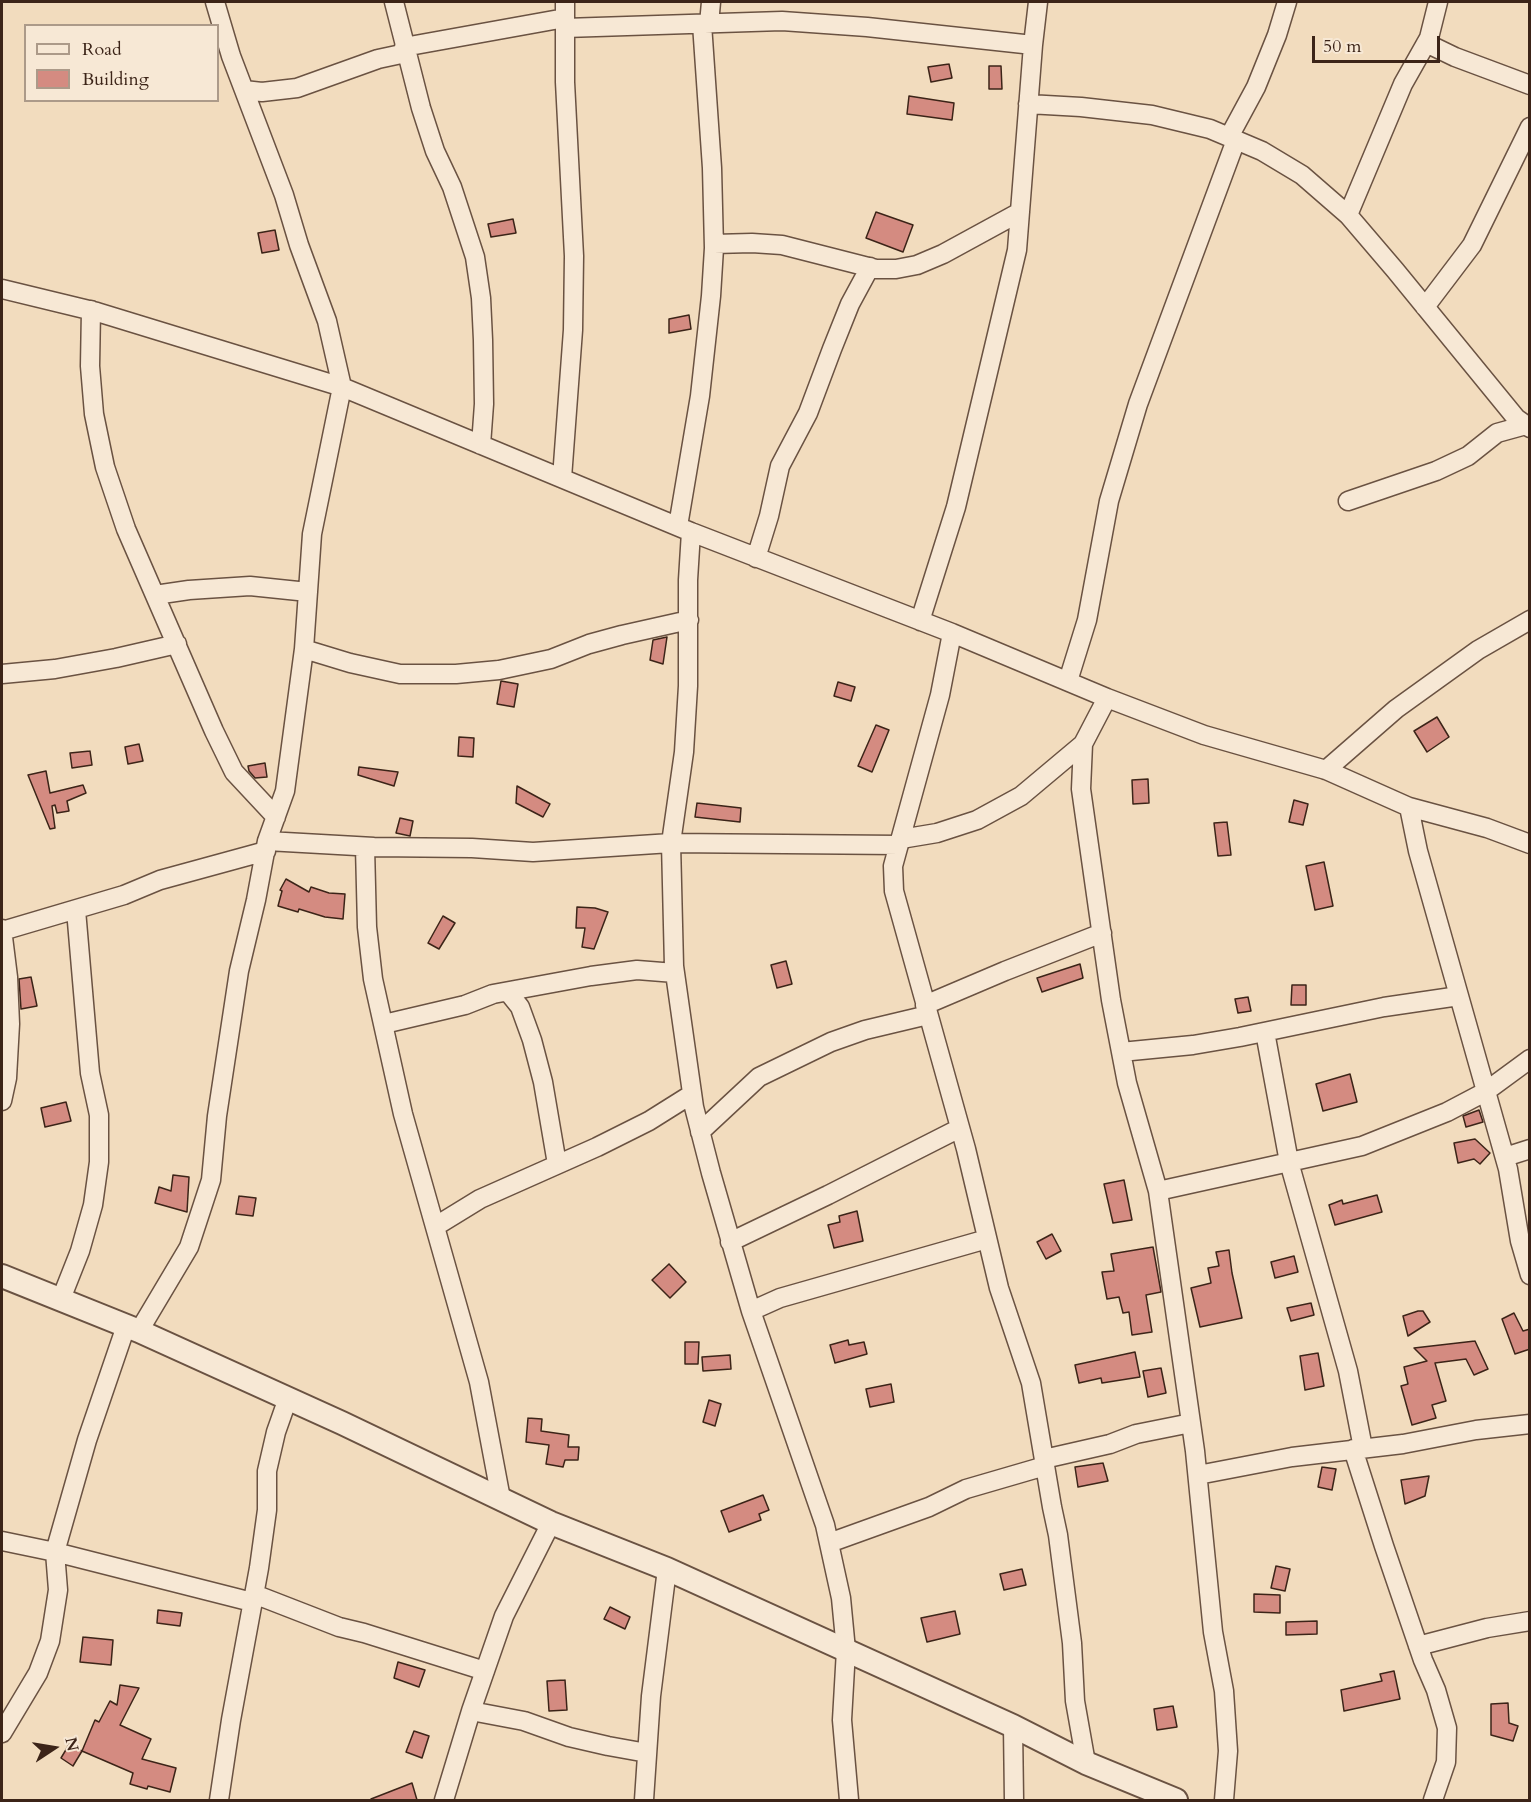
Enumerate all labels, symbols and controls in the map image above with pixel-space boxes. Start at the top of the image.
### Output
legend [24,24,219,102]
scale bar [1315,24,1442,62]
text: 50 m [1323,34,1362,59]
text: Road [82,37,122,62]
text: Building [82,67,149,92]
north arrow [24,1718,84,1778]
text: N [59,1735,84,1753]

